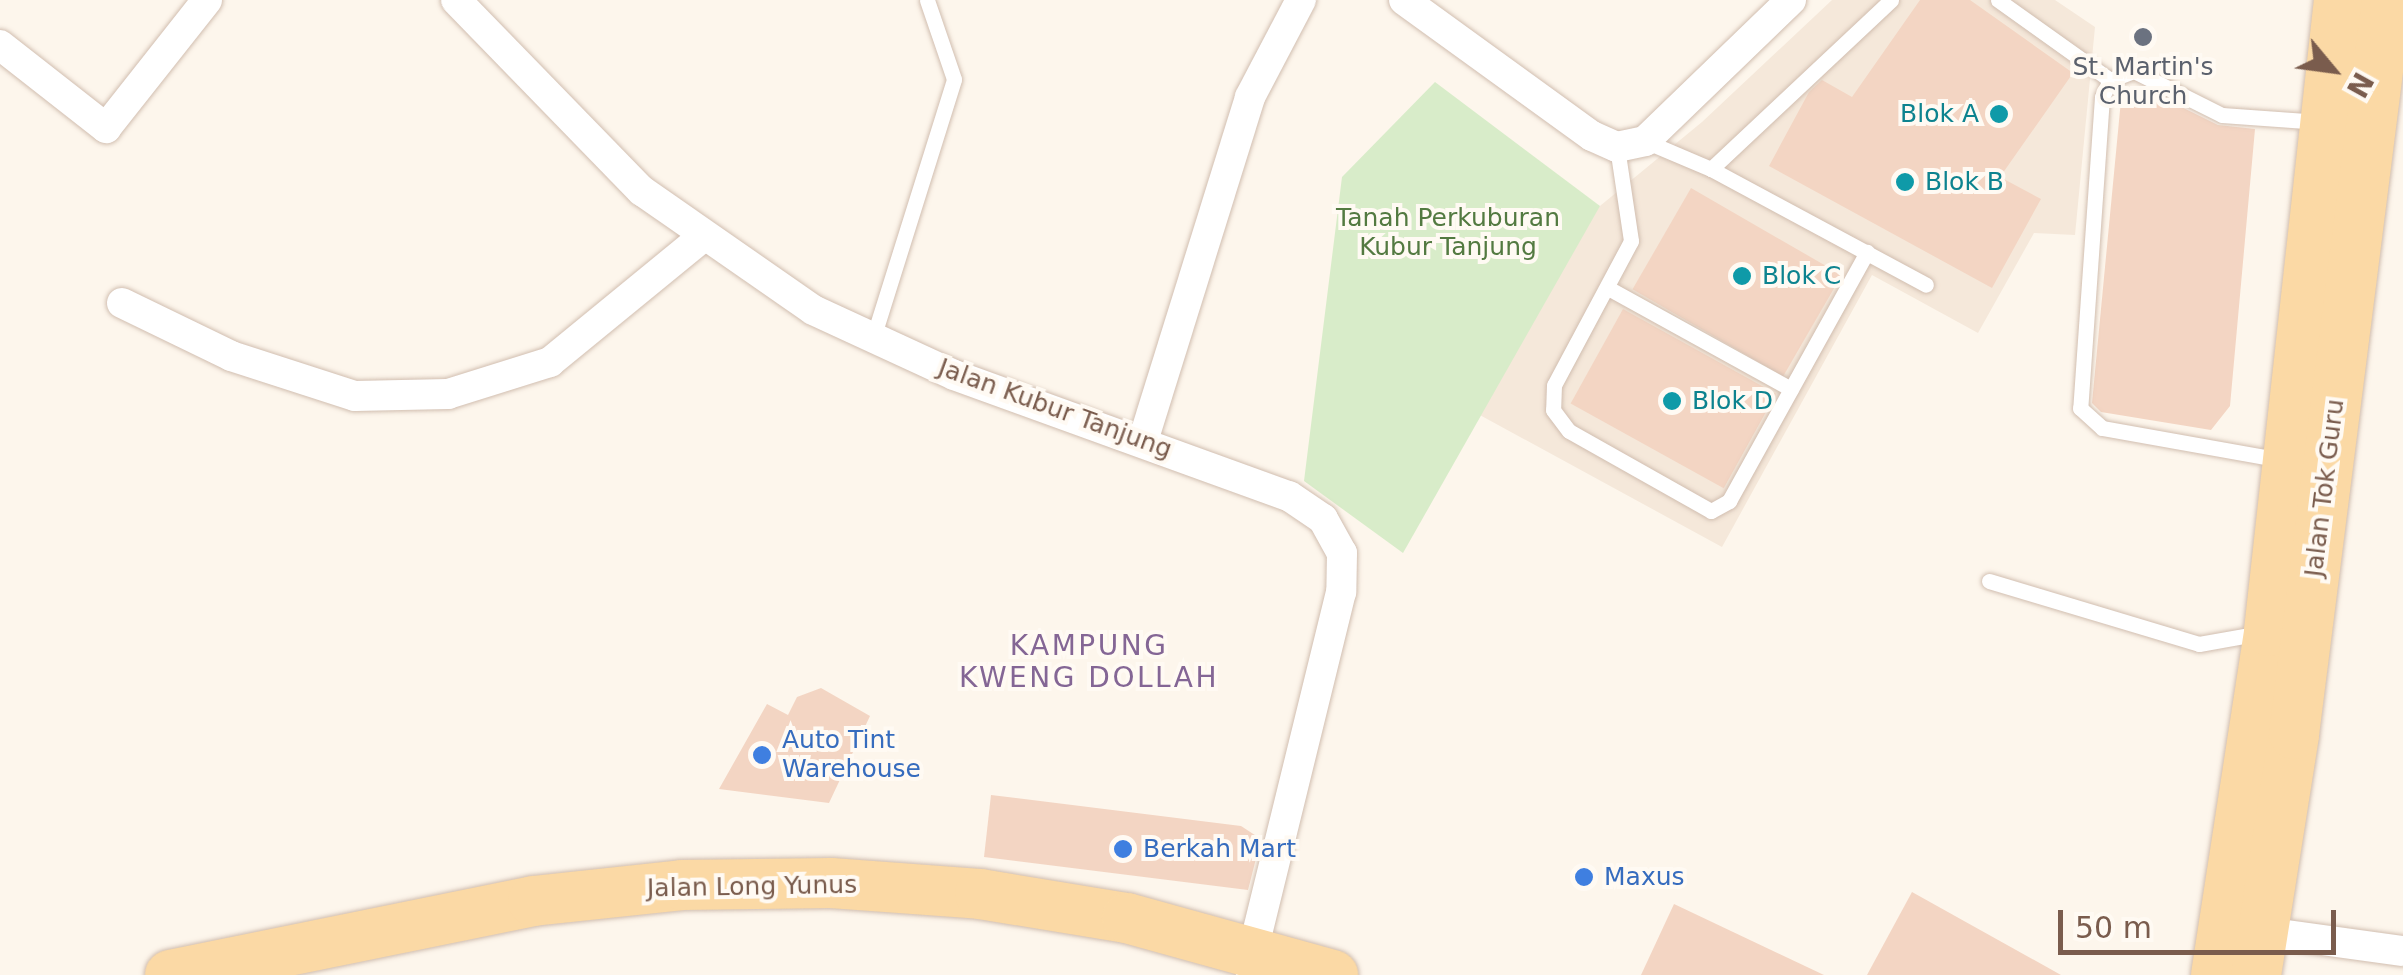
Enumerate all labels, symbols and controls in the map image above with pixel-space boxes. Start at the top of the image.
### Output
north arrow [2283,20,2383,120]
marker: St. Martin's Church [2132,26,2154,48]
place label: St. Martin's Church [2072,53,2214,112]
text: N [2340,67,2380,103]
place label: Blok A [1900,99,1979,129]
marker: Blok A [1988,103,2010,125]
place label: Blok B [1925,167,2004,197]
marker: Blok B [1894,171,1916,193]
park label: Tanah Perkuburan Kubur Tanjung [1336,204,1560,263]
place label: Blok C [1762,261,1841,291]
marker: Blok C [1731,265,1753,287]
street label: Jalan Kubur Tanjung [934,353,1176,465]
place label: Blok D [1692,386,1773,416]
marker: Blok D [1661,390,1683,412]
street label: Jalan Tok Guru [2299,397,2351,579]
district label: KAMPUNG KWENG DOLLAH [959,629,1219,695]
place label: Auto Tint Warehouse [782,726,921,785]
marker: Auto Tint Warehouse [751,744,773,766]
place label: Berkah Mart [1143,834,1296,864]
marker: Berkah Mart [1112,838,1134,860]
place label: Maxus [1604,862,1685,892]
marker: Maxus [1573,866,1595,888]
street label: Jalan Long Yunus [647,870,857,904]
scale bar [2063,890,2340,952]
text: 50 m [2075,910,2152,945]

